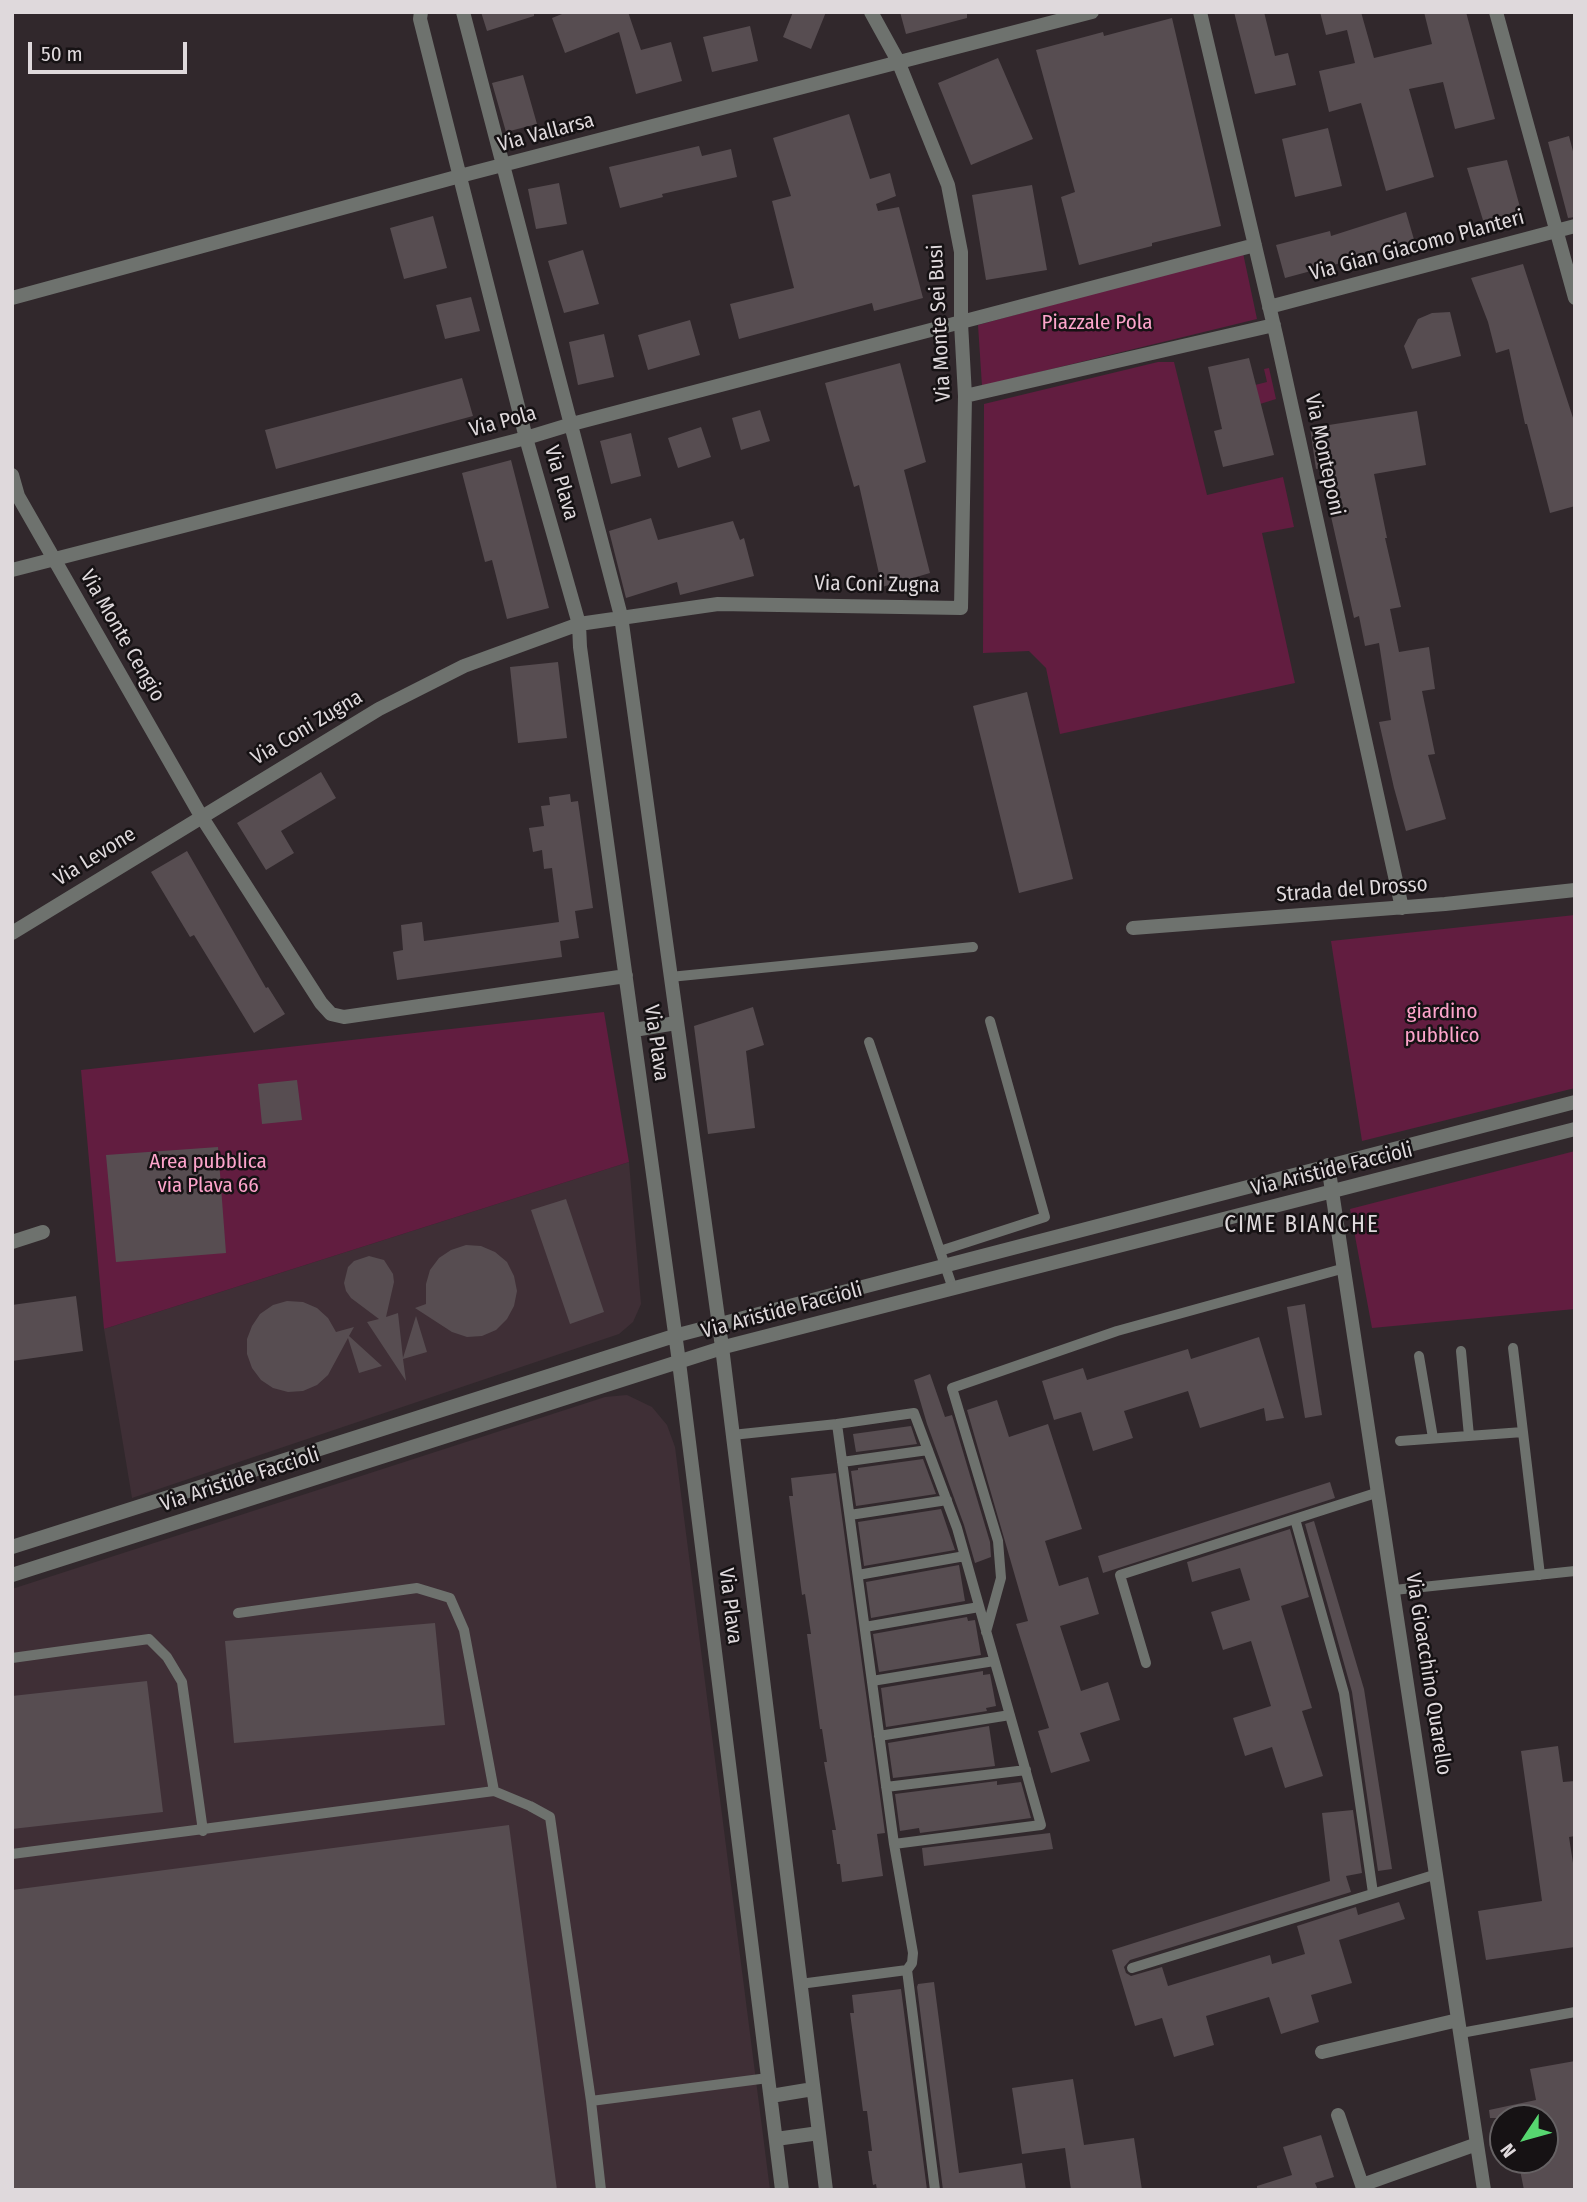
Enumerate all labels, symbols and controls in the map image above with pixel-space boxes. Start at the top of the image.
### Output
scale bar [32,28,191,72]
text: 50 m [41,41,83,67]
street label: Via Vallarsa [495,108,597,158]
street label: Via Gian Giacomo Planteri [1307,205,1527,287]
street label: Via Monte Sei Busi [923,244,957,402]
park label: Piazzale Pola [1042,310,1152,336]
street label: Via Monteponi [1299,392,1349,518]
street label: Via Pola [467,401,539,443]
street label: Via Plava [538,443,584,523]
street label: Via Monte Cengio [74,566,170,706]
street label: Via Coni Zugna [814,571,940,599]
street label: Via Coni Zugna [247,685,367,771]
street label: Via Levone [49,822,141,892]
street label: Strada del Drosso [1276,872,1428,908]
park label: giardino pubblico [1405,999,1479,1049]
street label: Via Plava [638,1003,674,1083]
street label: Via Aristide Faccioli [1249,1138,1415,1202]
park label: Area pubblica via Plava 66 [149,1149,267,1199]
district label: CIME BIANCHE [1226,1212,1378,1240]
street label: Via Aristide Faccioli [699,1277,865,1345]
street label: Via Aristide Faccioli [157,1442,323,1518]
street label: Via Plava [713,1566,747,1646]
street label: Via Gioacchino Quarello [1400,1571,1456,1777]
north arrow [1489,2104,1559,2174]
text: N [1496,2139,1521,2162]

